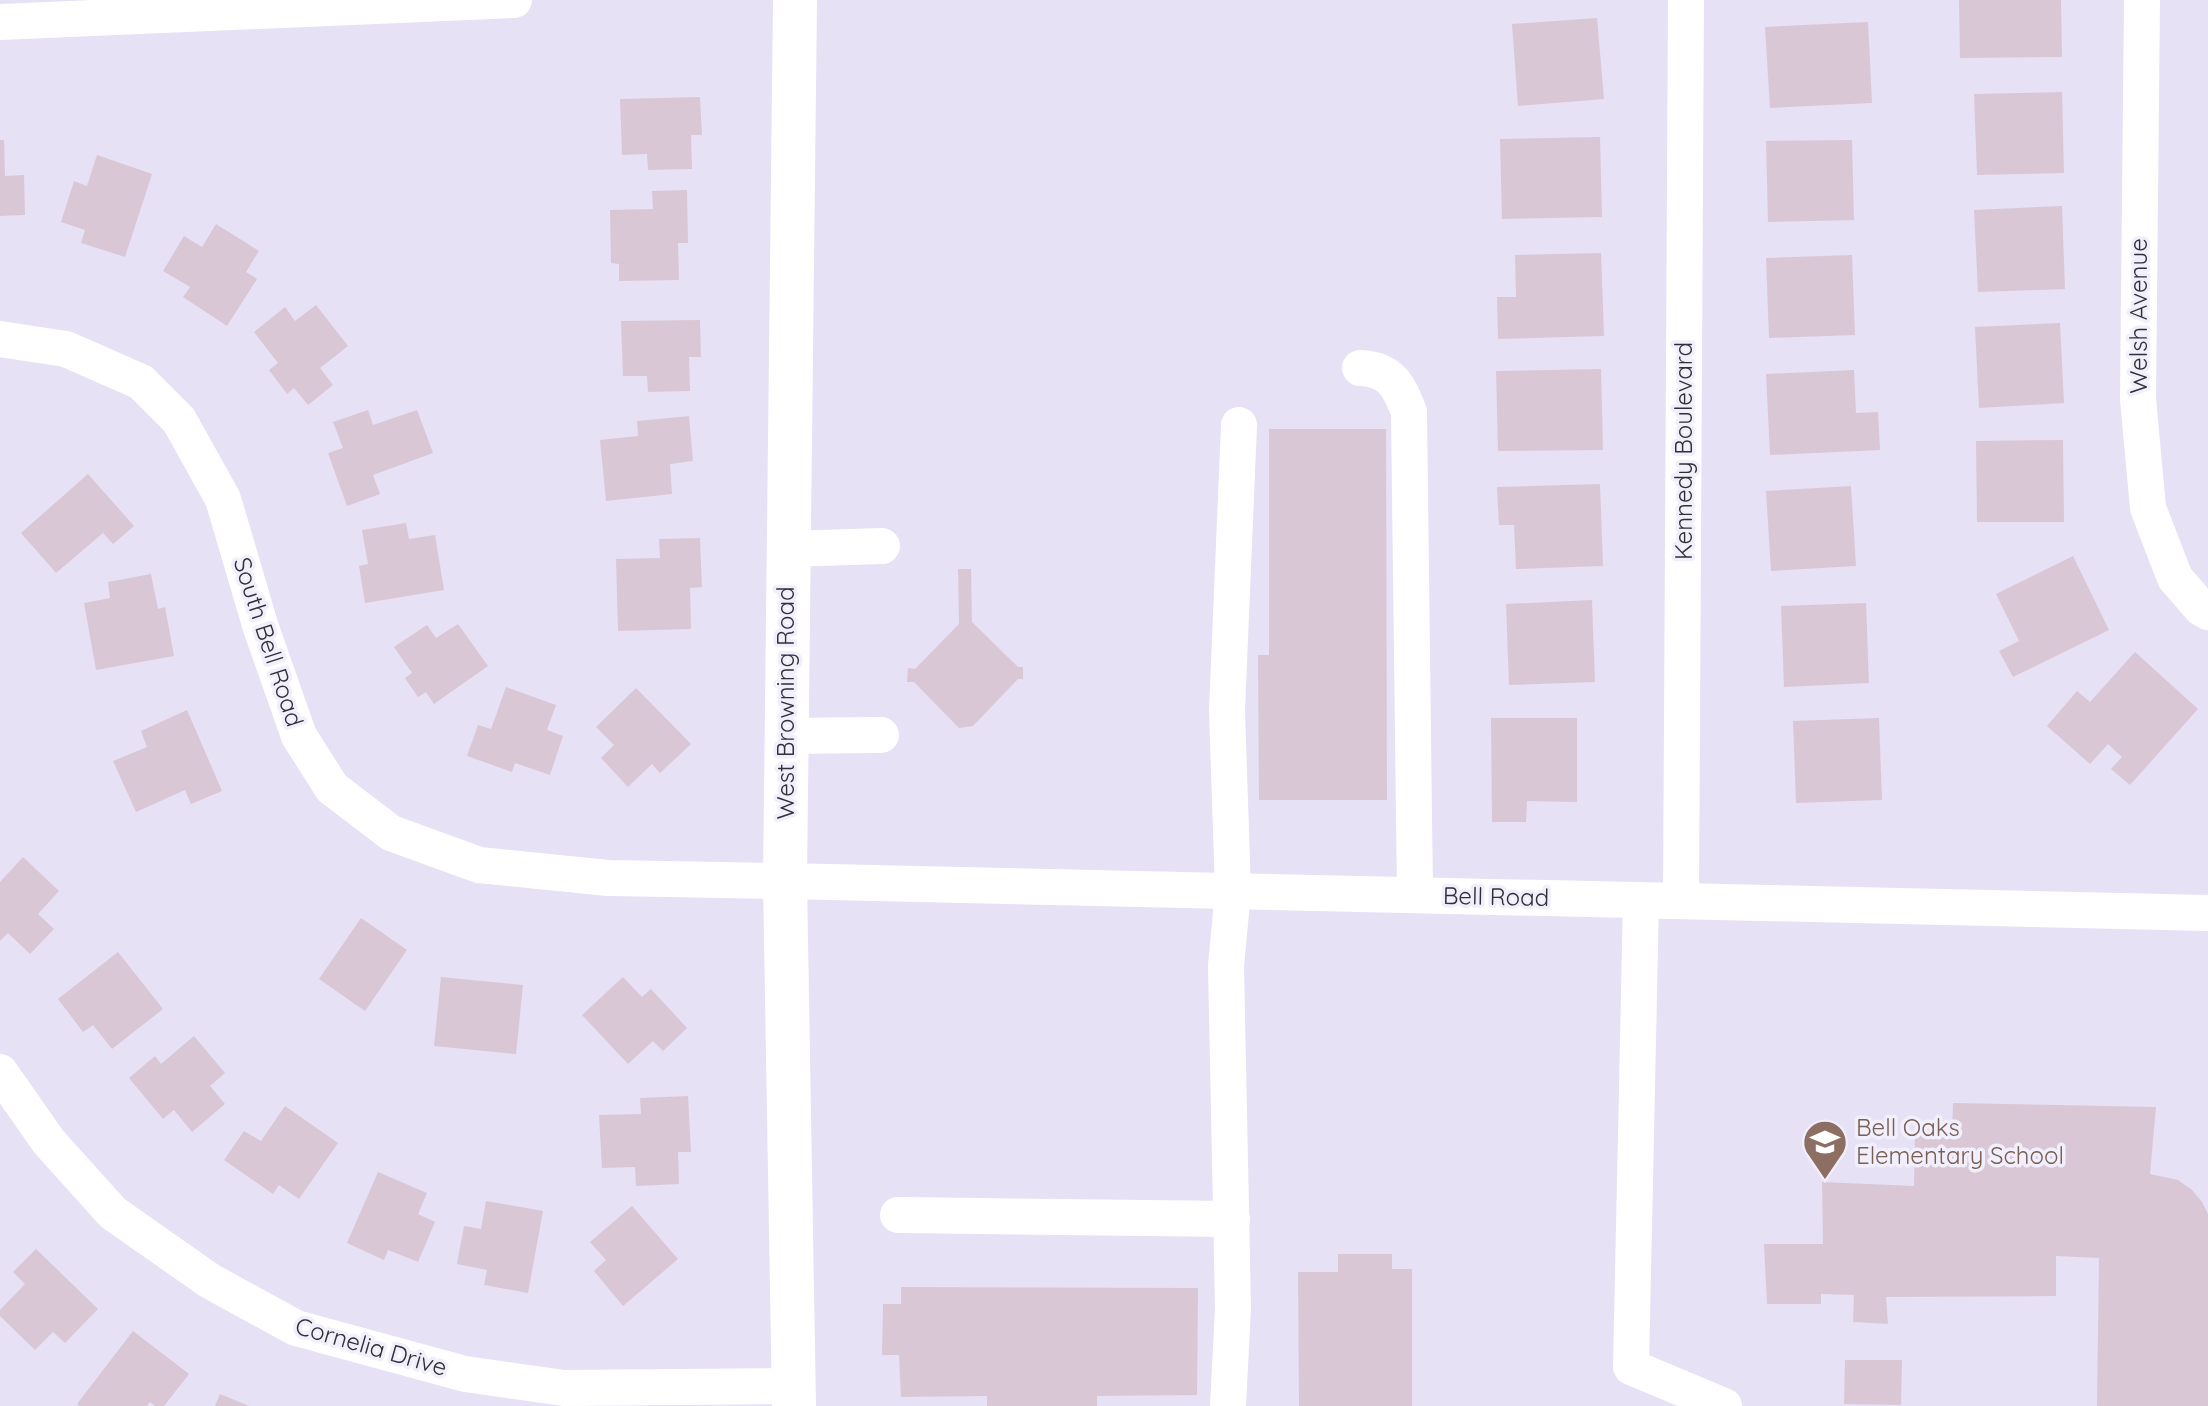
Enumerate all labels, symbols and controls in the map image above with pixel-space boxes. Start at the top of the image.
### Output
street label: Welsh Avenue [2123,238,2153,394]
street label: Kennedy Boulevard [1668,342,1698,560]
street label: South Bell Road [227,553,310,730]
street label: West Browning Road [770,586,800,820]
street label: Bell Road [1443,880,1549,912]
place label: Bell Oaks Elementary School [1856,1112,2064,1170]
school or university icon: Bell Oaks Elementary School [1801,1118,1849,1181]
street label: Cornelia Drive [292,1310,451,1382]

